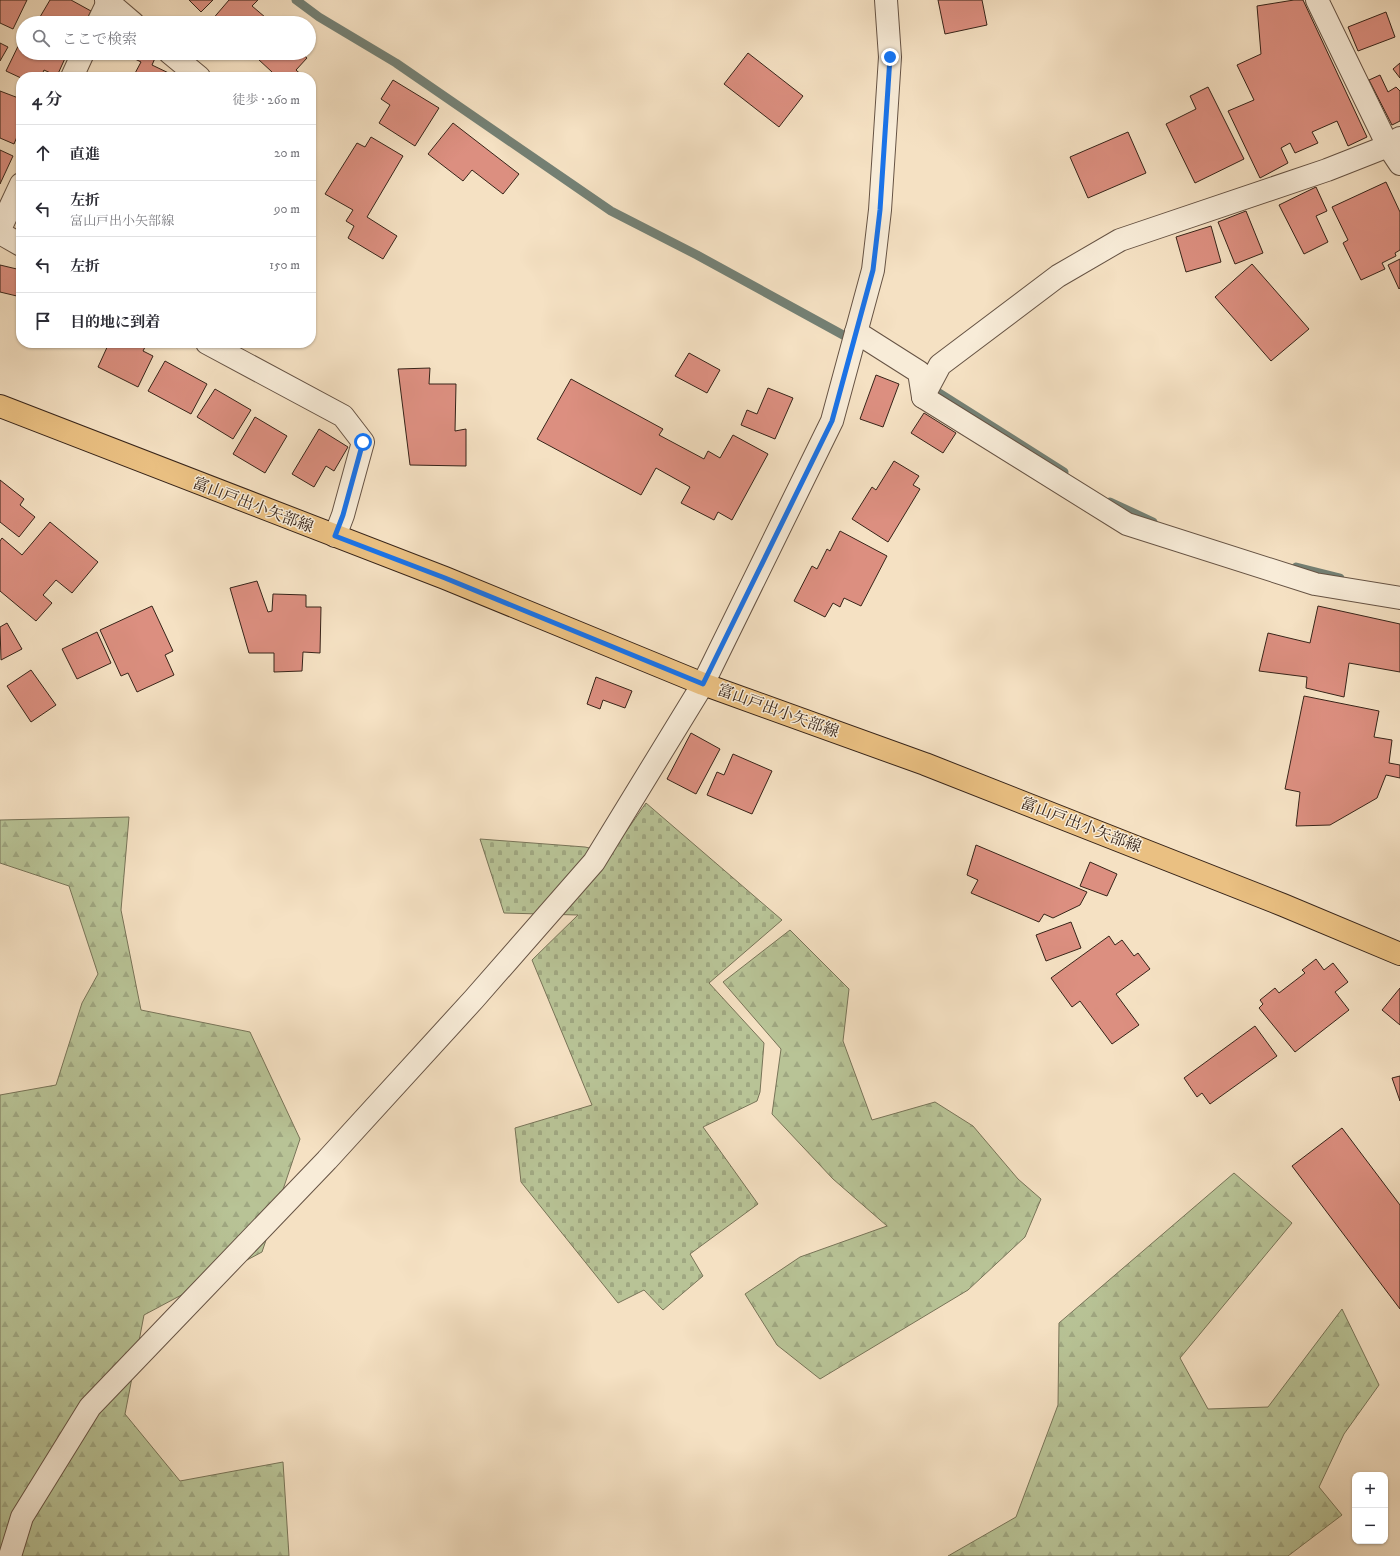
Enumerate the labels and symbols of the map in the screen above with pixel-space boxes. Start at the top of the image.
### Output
route end [881,48,899,66]
route start [354,433,372,451]
street label: 富山戸出小矢部線 [190,473,316,537]
street label: 富山戸出小矢部線 [714,680,842,742]
street label: 富山戸出小矢部線 [1018,793,1144,857]

